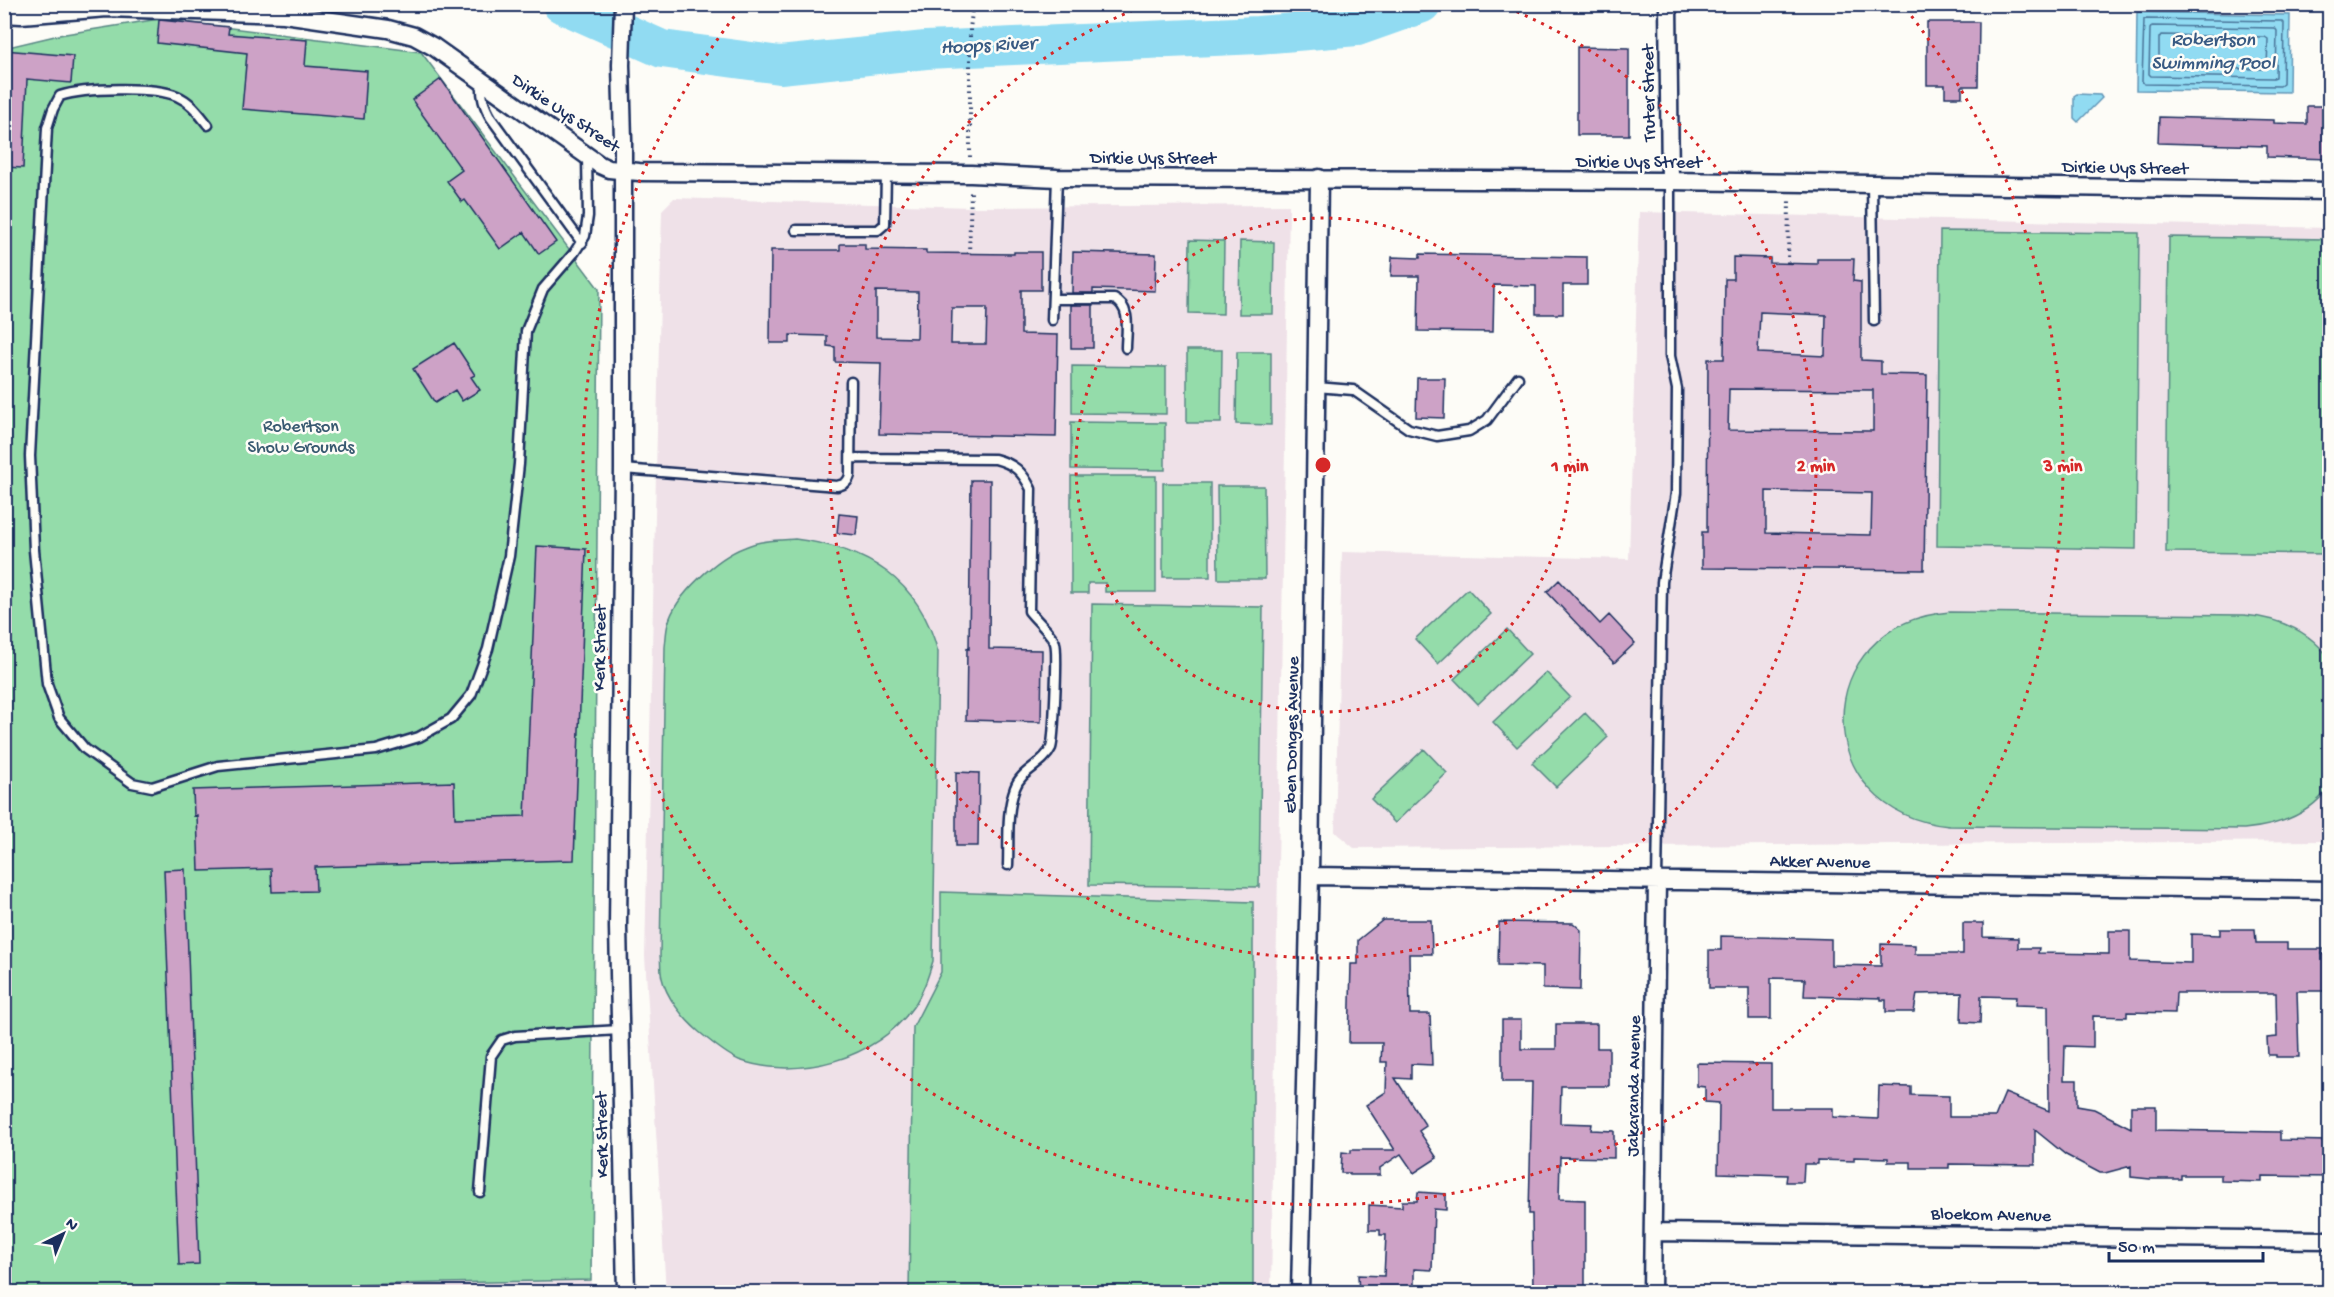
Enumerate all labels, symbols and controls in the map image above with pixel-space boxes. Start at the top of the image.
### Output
water label: Robertson Swimming Pool [2151,30,2276,76]
water label: Hoops River [940,33,1040,61]
street label: Truter Street [1639,43,1661,143]
street label: Dirkie Uys Street [506,70,624,159]
street label: Dirkie Uys Street [1089,149,1217,170]
street label: Dirkie Uys Street [1575,153,1703,174]
street label: Dirkie Uys Street [2061,157,2190,181]
park label: Robertson Show Grounds [248,417,356,459]
centre of rings [1313,455,1333,475]
text: 1 min [1551,457,1589,478]
text: 2 min [1797,457,1836,478]
text: 3 min [2043,457,2083,478]
street label: Kerk Street [590,603,612,691]
street label: Eben Donges Avenue [1281,656,1305,814]
street label: Akker Avenue [1769,852,1871,874]
street label: Jakaranda Avenue [1623,1014,1647,1157]
street label: Kerk Street [592,1090,614,1178]
north arrow [33,1204,93,1264]
street label: Bloekom Avenue [1930,1204,2052,1228]
text: N [61,1215,82,1236]
scale bar [2109,1225,2264,1263]
text: 50 m [2118,1238,2155,1259]

